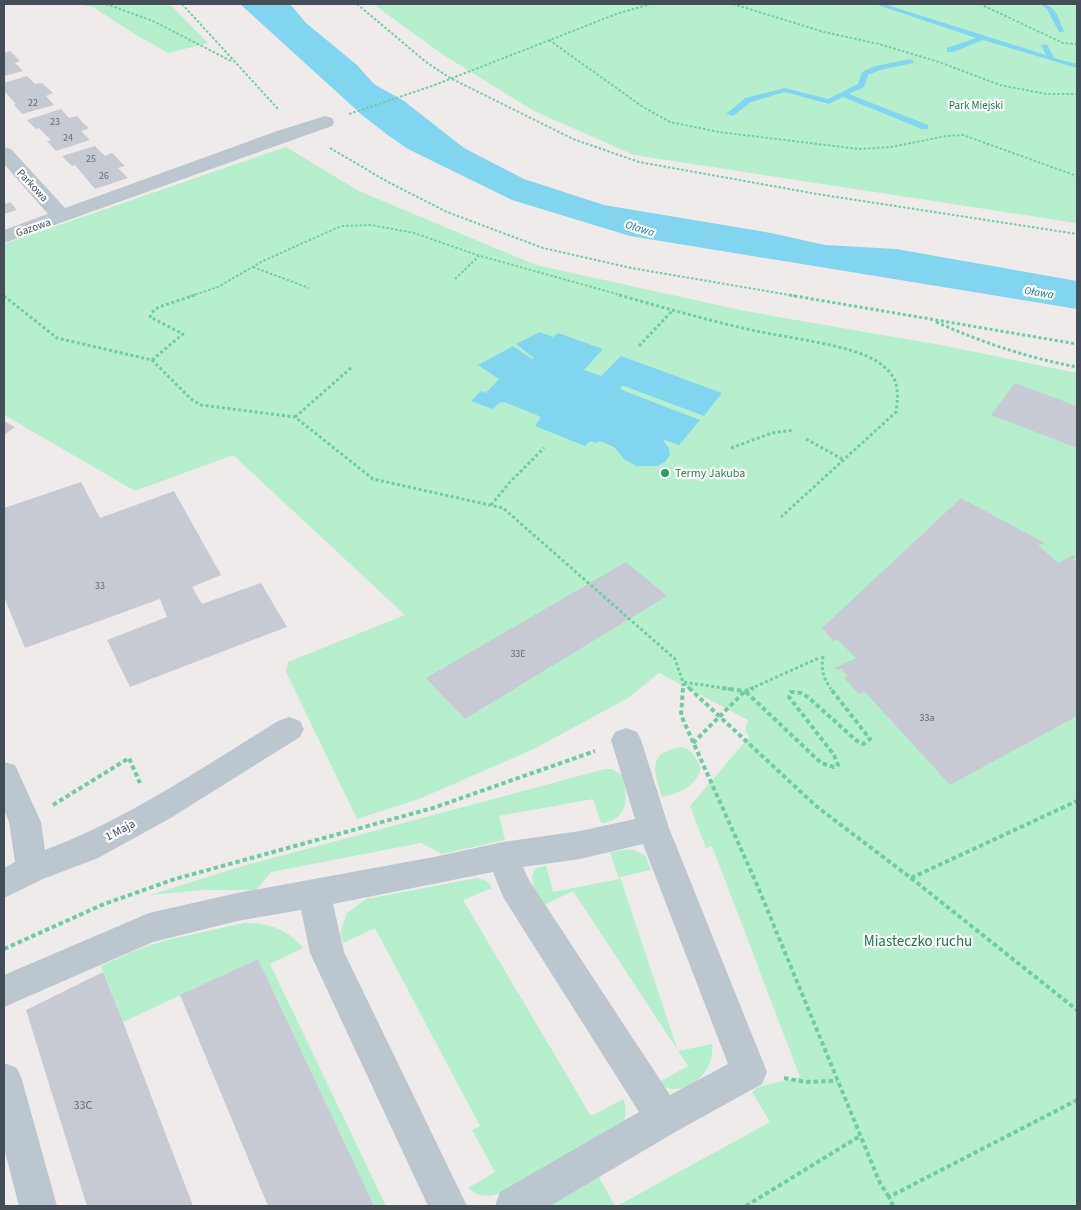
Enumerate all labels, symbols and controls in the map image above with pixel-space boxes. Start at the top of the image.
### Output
house number: 22 [28,96,38,110]
park label: Park Miejski [949,98,1003,113]
house number: 23 [50,115,60,129]
house number: 24 [63,131,73,145]
house number: 25 [86,152,96,166]
street label: Parkowa [14,166,52,205]
house number: 26 [99,169,109,183]
street label: Gazowa [14,214,53,240]
water label: Oława [623,217,656,240]
water label: Oława [1023,283,1055,302]
place label: Termy Jakuba [675,465,745,482]
marker: Termy Jakuba [659,467,671,479]
house number: 33 [95,579,105,593]
house number: 33E [510,647,526,661]
house number: 33a [920,711,934,725]
street label: 1 Maja [102,815,138,845]
park label: Miasteczko ruchu [864,931,972,952]
house number: 33C [74,1097,93,1114]

